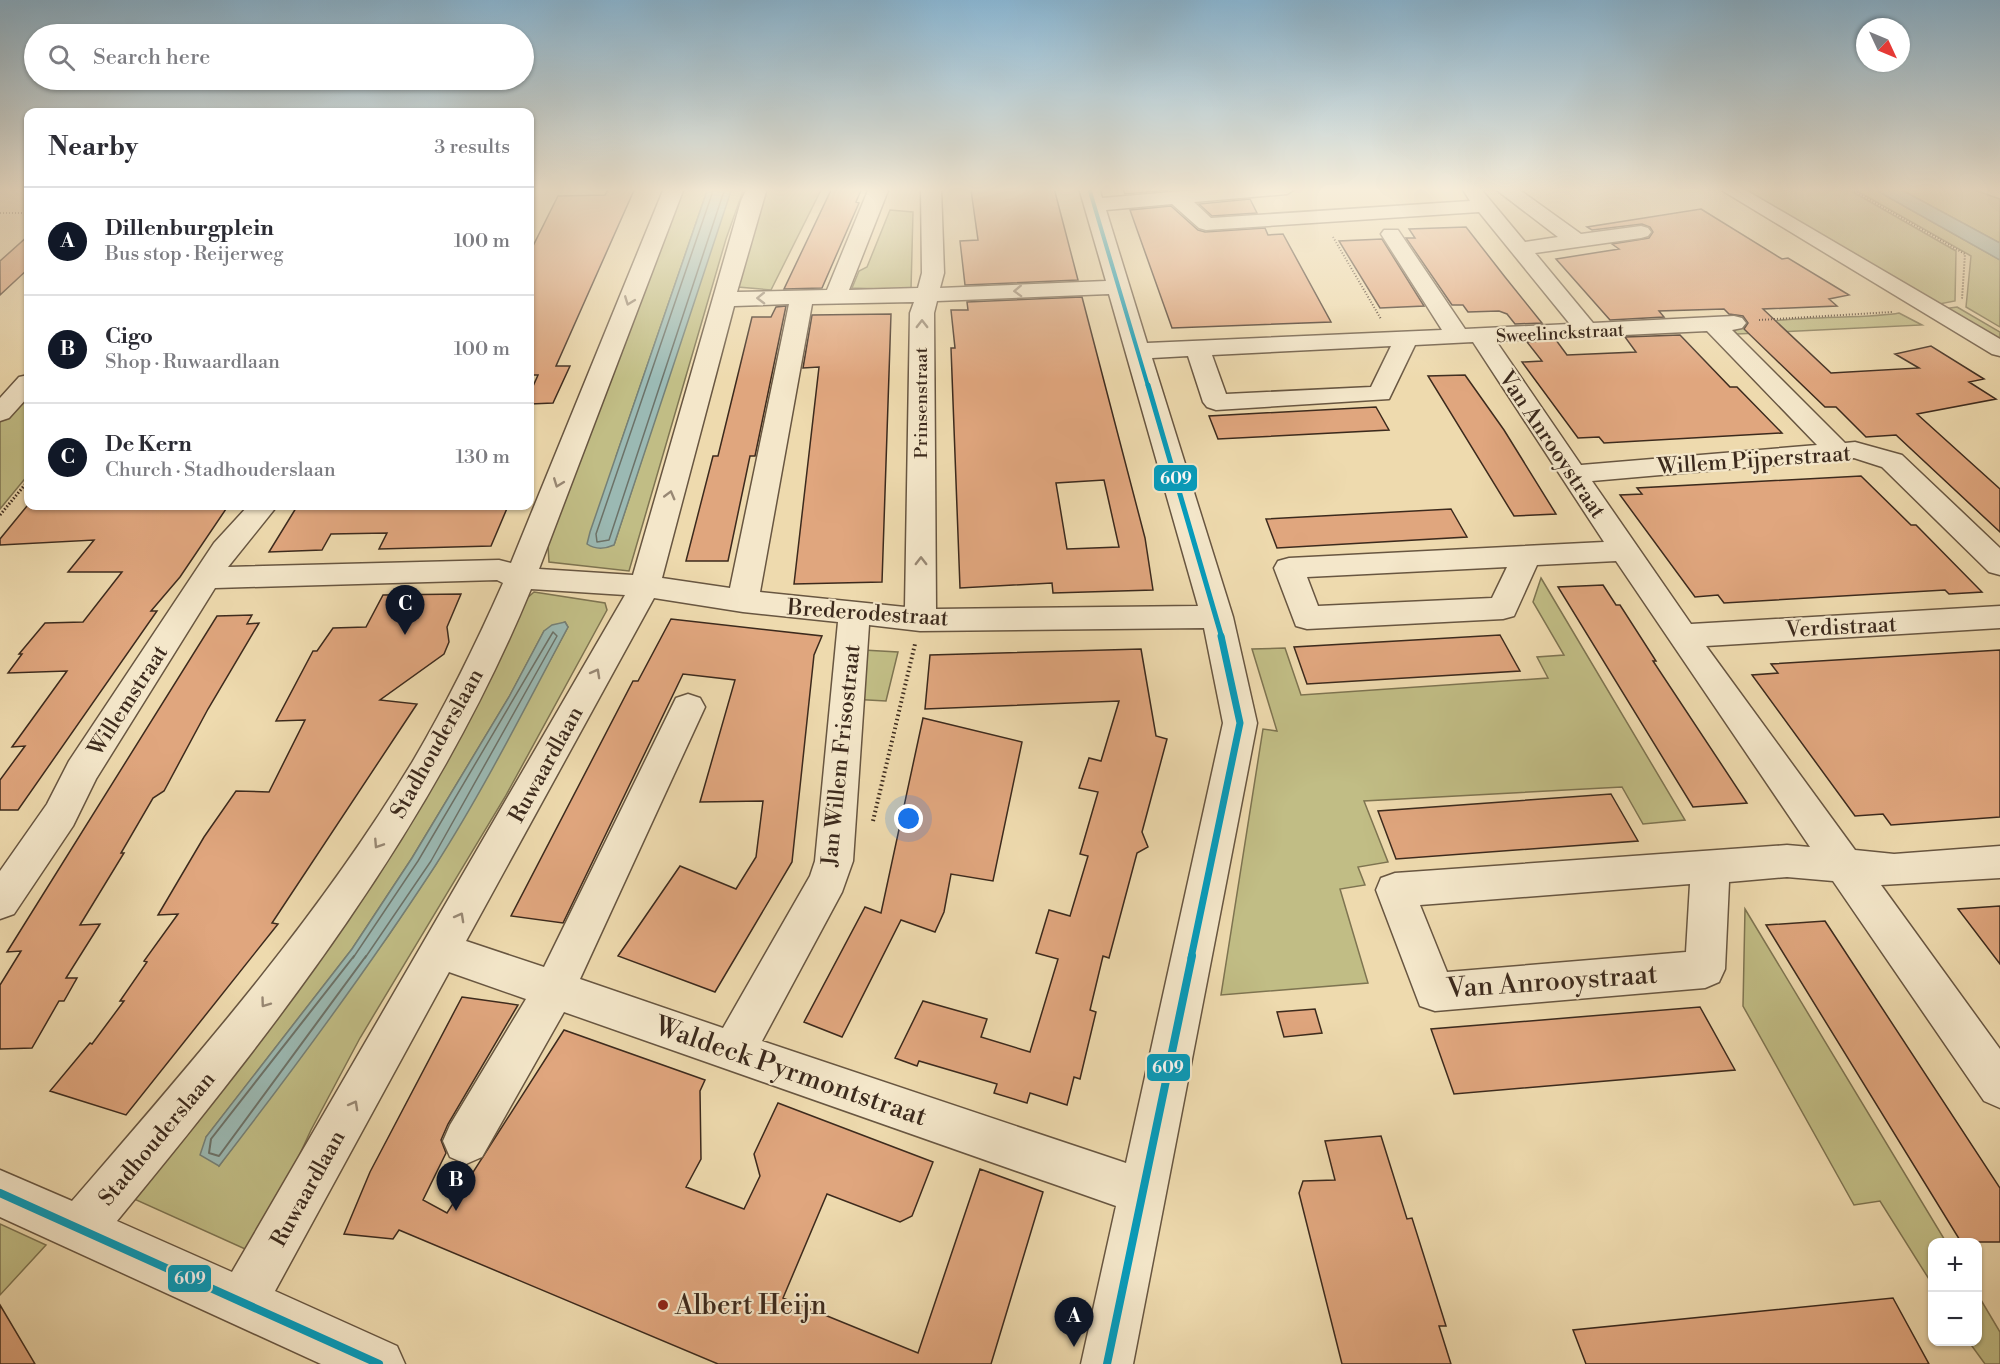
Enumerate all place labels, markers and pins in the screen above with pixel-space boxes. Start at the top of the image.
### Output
pin: C [386,586,424,635]
pin: B [436,1162,476,1211]
place label: Albert Heijn [674,1289,827,1323]
marker: Albert Heijn [656,1298,670,1312]
pin: A [1054,1298,1094,1347]

